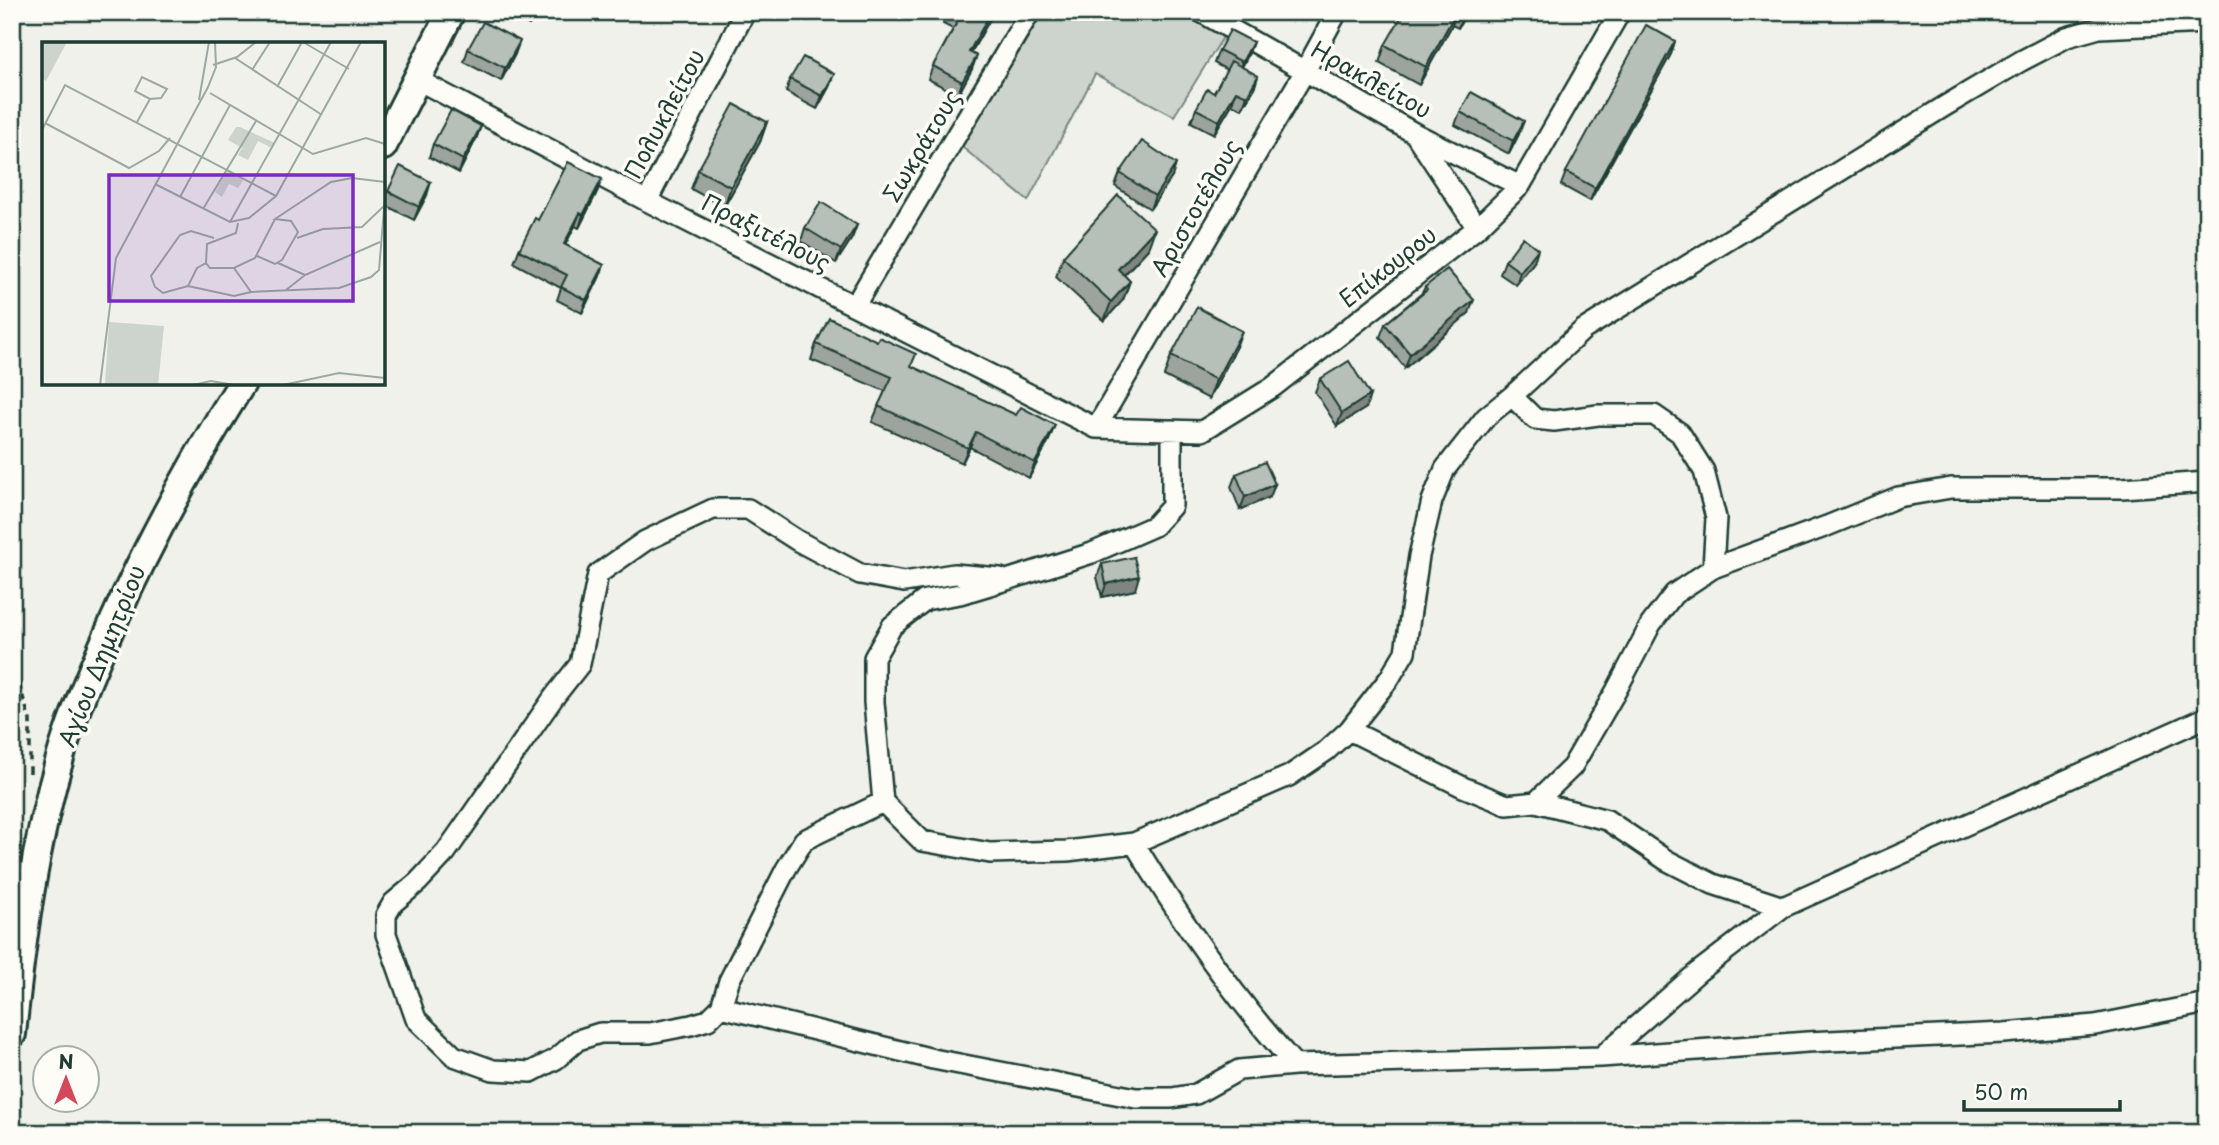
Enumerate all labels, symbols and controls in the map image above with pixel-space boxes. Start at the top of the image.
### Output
street label: Ηρακλείτου [1305,31,1438,126]
inset map [42,42,385,385]
street label: Πολυκλείτου [615,42,713,184]
street label: Σωκράτους [873,82,968,208]
street label: Αριστοτέλους [1141,132,1248,283]
street label: Πραξιτέλους [696,184,837,279]
street label: Επίκουρου [1331,217,1443,315]
street label: Αγίου Δημητρίου [48,559,153,752]
north arrow [32,1044,102,1114]
text: N [58,1047,74,1075]
scale bar [1964,1068,2119,1112]
text: 50 m [1974,1075,2028,1107]

